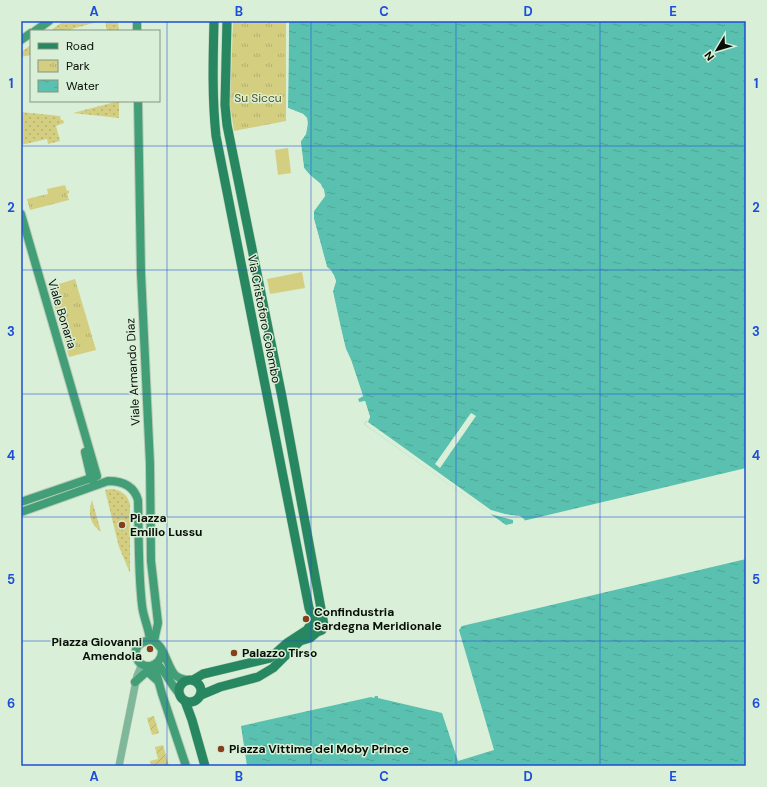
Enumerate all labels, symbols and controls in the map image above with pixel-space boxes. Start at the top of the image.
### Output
text: A [89,3,99,20]
text: B [235,3,243,20]
text: C [379,3,389,20]
text: D [523,3,533,20]
text: E [669,3,677,20]
legend [30,30,160,102]
north arrow [697,30,737,70]
text: Road [66,38,94,54]
text: N [701,49,717,64]
text: Park [66,58,90,74]
text: 1 [9,75,13,92]
text: 1 [754,75,758,92]
text: Water [66,78,100,94]
park label: Su Siccu [234,90,282,106]
text: 2 [7,199,15,216]
text: 2 [752,199,760,216]
street label: Via Cristoforo Colombo [244,254,284,384]
street label: Viale Bonaria [44,277,80,351]
street label: Viale Armando Diaz [122,318,144,426]
text: 3 [7,323,15,340]
text: 3 [752,323,760,340]
text: 4 [7,447,15,464]
text: 4 [752,447,760,464]
place label: Piazza Emilio Lussu [130,510,202,540]
marker: Piazza Emilio Lussu [117,520,127,530]
text: 5 [7,571,15,588]
text: 5 [752,571,760,588]
place label: Confindustria Sardegna Meridionale [314,604,442,634]
marker: Confindustria Sardegna Meridionale [301,614,311,624]
place label: Piazza Giovanni Amendola [51,634,142,664]
marker: Piazza Giovanni Amendola [145,644,155,654]
place label: Palazzo Tirso [242,645,317,661]
marker: Palazzo Tirso [229,648,239,658]
text: 6 [7,695,15,712]
text: 6 [752,695,760,712]
place label: Piazza Vittime del Moby Prince [229,741,409,757]
marker: Piazza Vittime del Moby Prince [216,744,226,754]
text: A [89,768,99,785]
text: B [235,768,243,785]
text: C [379,768,389,785]
text: D [523,768,533,785]
text: E [669,768,677,785]

